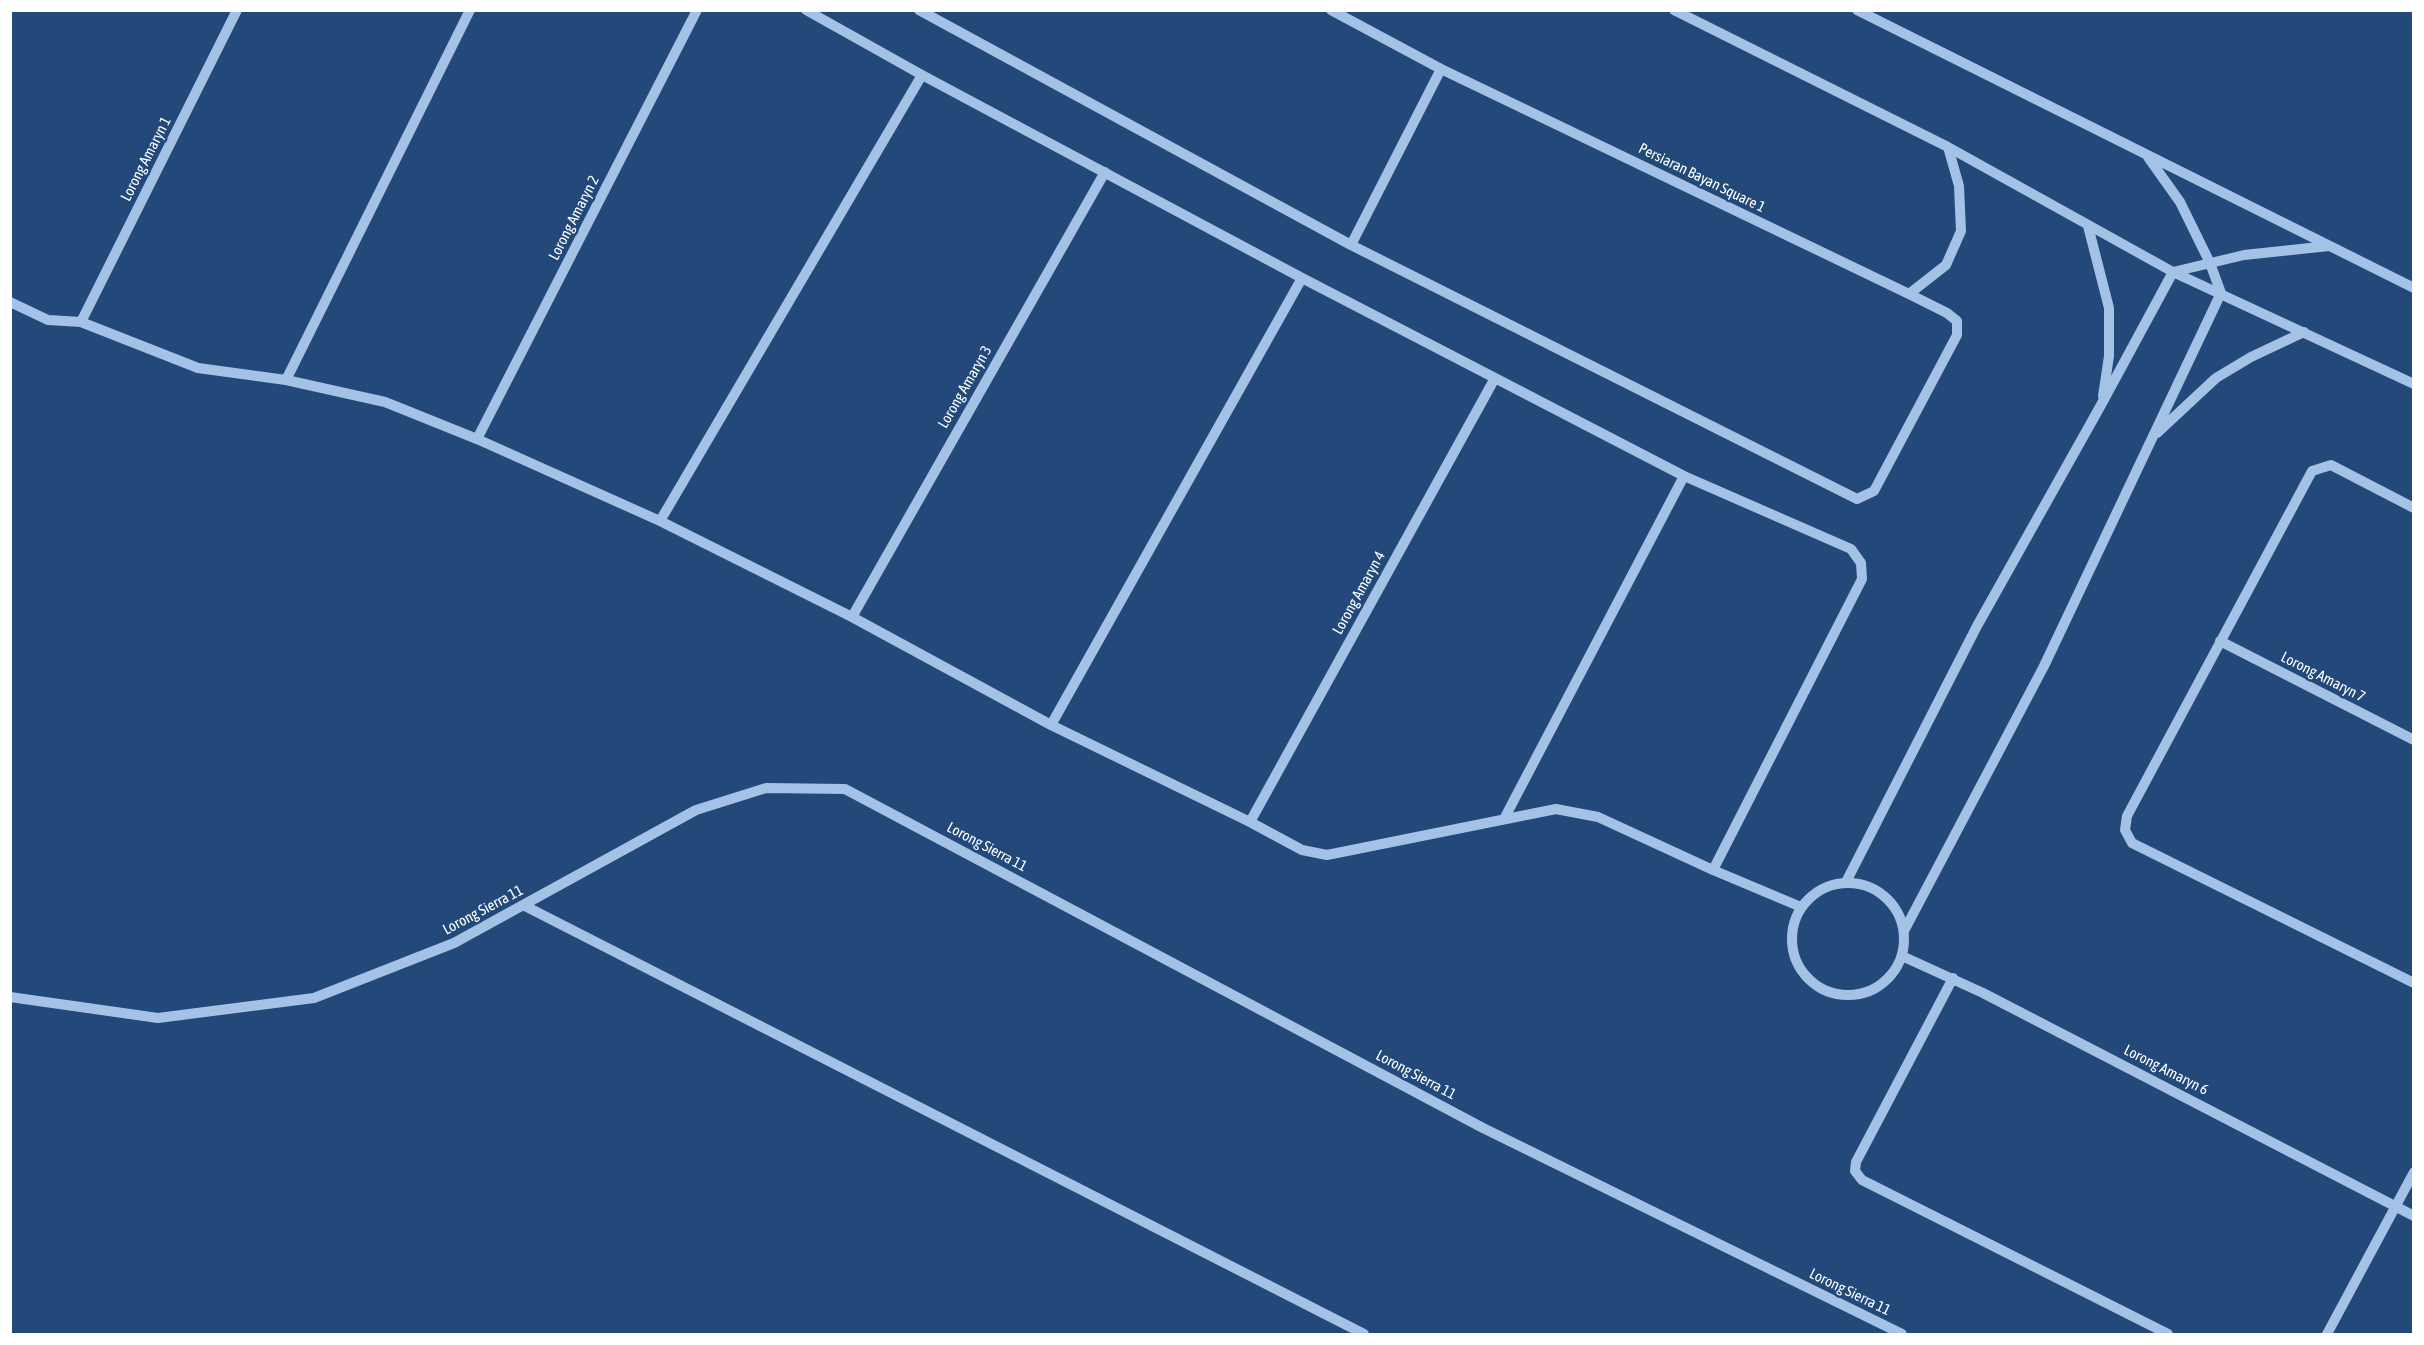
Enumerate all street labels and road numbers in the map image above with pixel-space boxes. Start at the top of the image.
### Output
street label: Lorong Amaryn 1 [117,114,175,204]
street label: Persiaran Bayan Square 1 [1636,139,1768,217]
street label: Lorong Amaryn 2 [545,173,603,263]
street label: Lorong Amaryn 3 [934,343,996,431]
street label: Lorong Amaryn 4 [1329,548,1389,638]
street label: Lorong Amaryn 7 [2278,648,2368,706]
street label: Lorong Sierra 11 [944,818,1030,876]
street label: Lorong Sierra 11 [440,881,526,939]
street label: Lorong Amaryn 6 [2121,1041,2211,1099]
street label: Lorong Sierra 11 [1373,1046,1459,1104]
street label: Lorong Sierra 11 [1806,1265,1894,1319]

